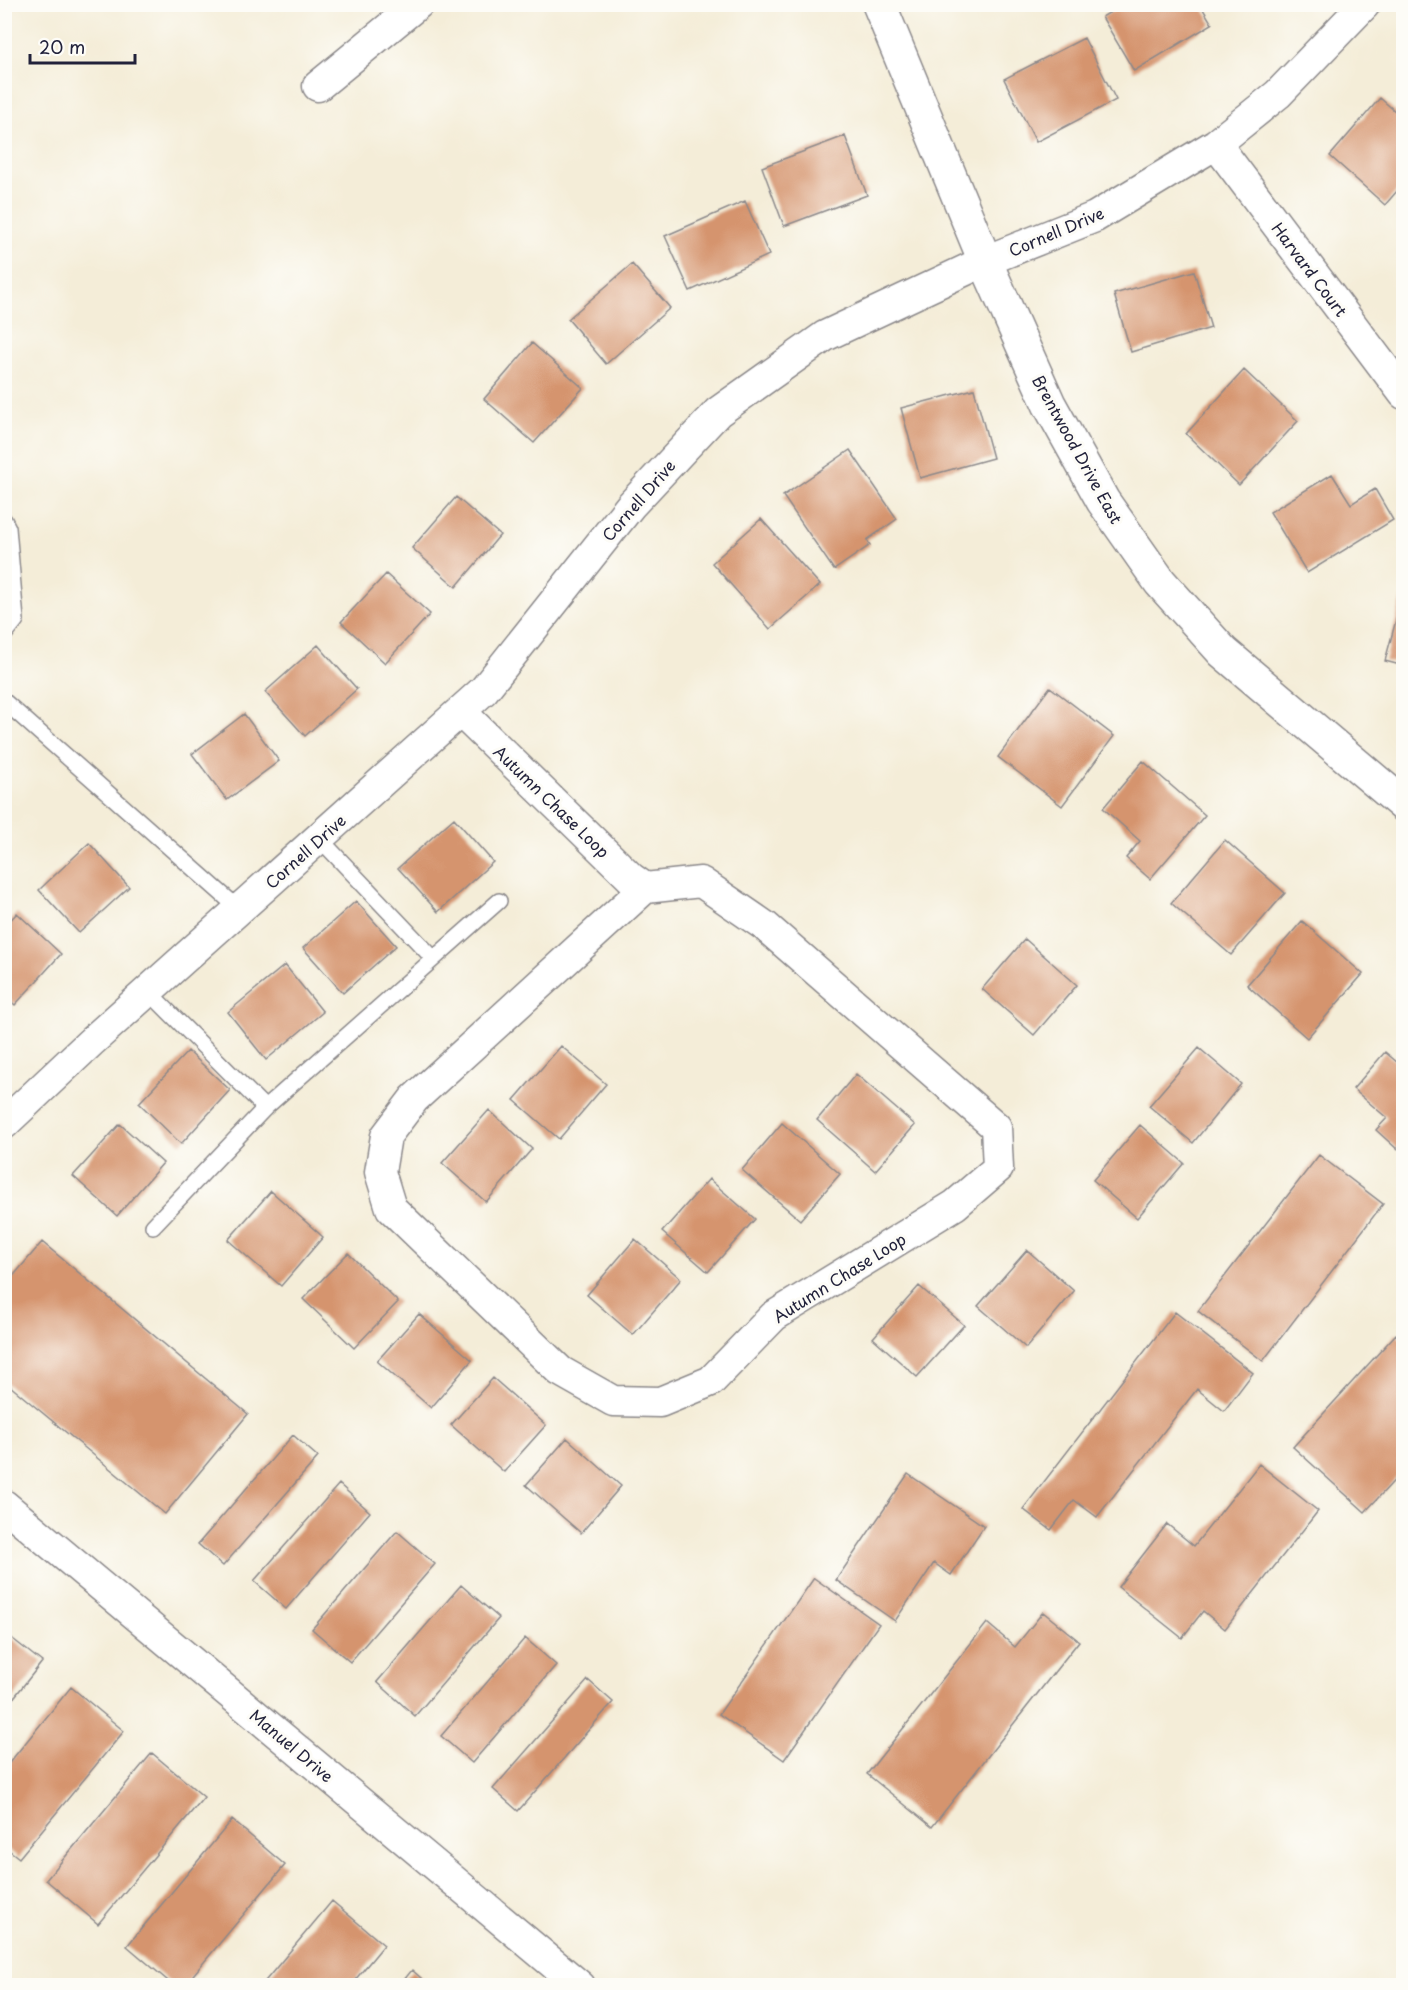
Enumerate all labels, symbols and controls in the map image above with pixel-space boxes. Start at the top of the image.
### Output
scale bar [30,27,135,65]
text: 20 m [39,33,85,60]
street label: Cornell Drive [1005,200,1107,262]
street label: Harvard Court [1266,217,1354,322]
street label: Brentwood Drive East [1027,370,1129,528]
street label: Cornell Drive [596,454,680,546]
street label: Autumn Chase Loop [489,739,615,863]
street label: Cornell Drive [259,808,351,894]
street label: Autumn Chase Loop [768,1226,910,1328]
street label: Manuel Drive [245,1703,339,1787]

